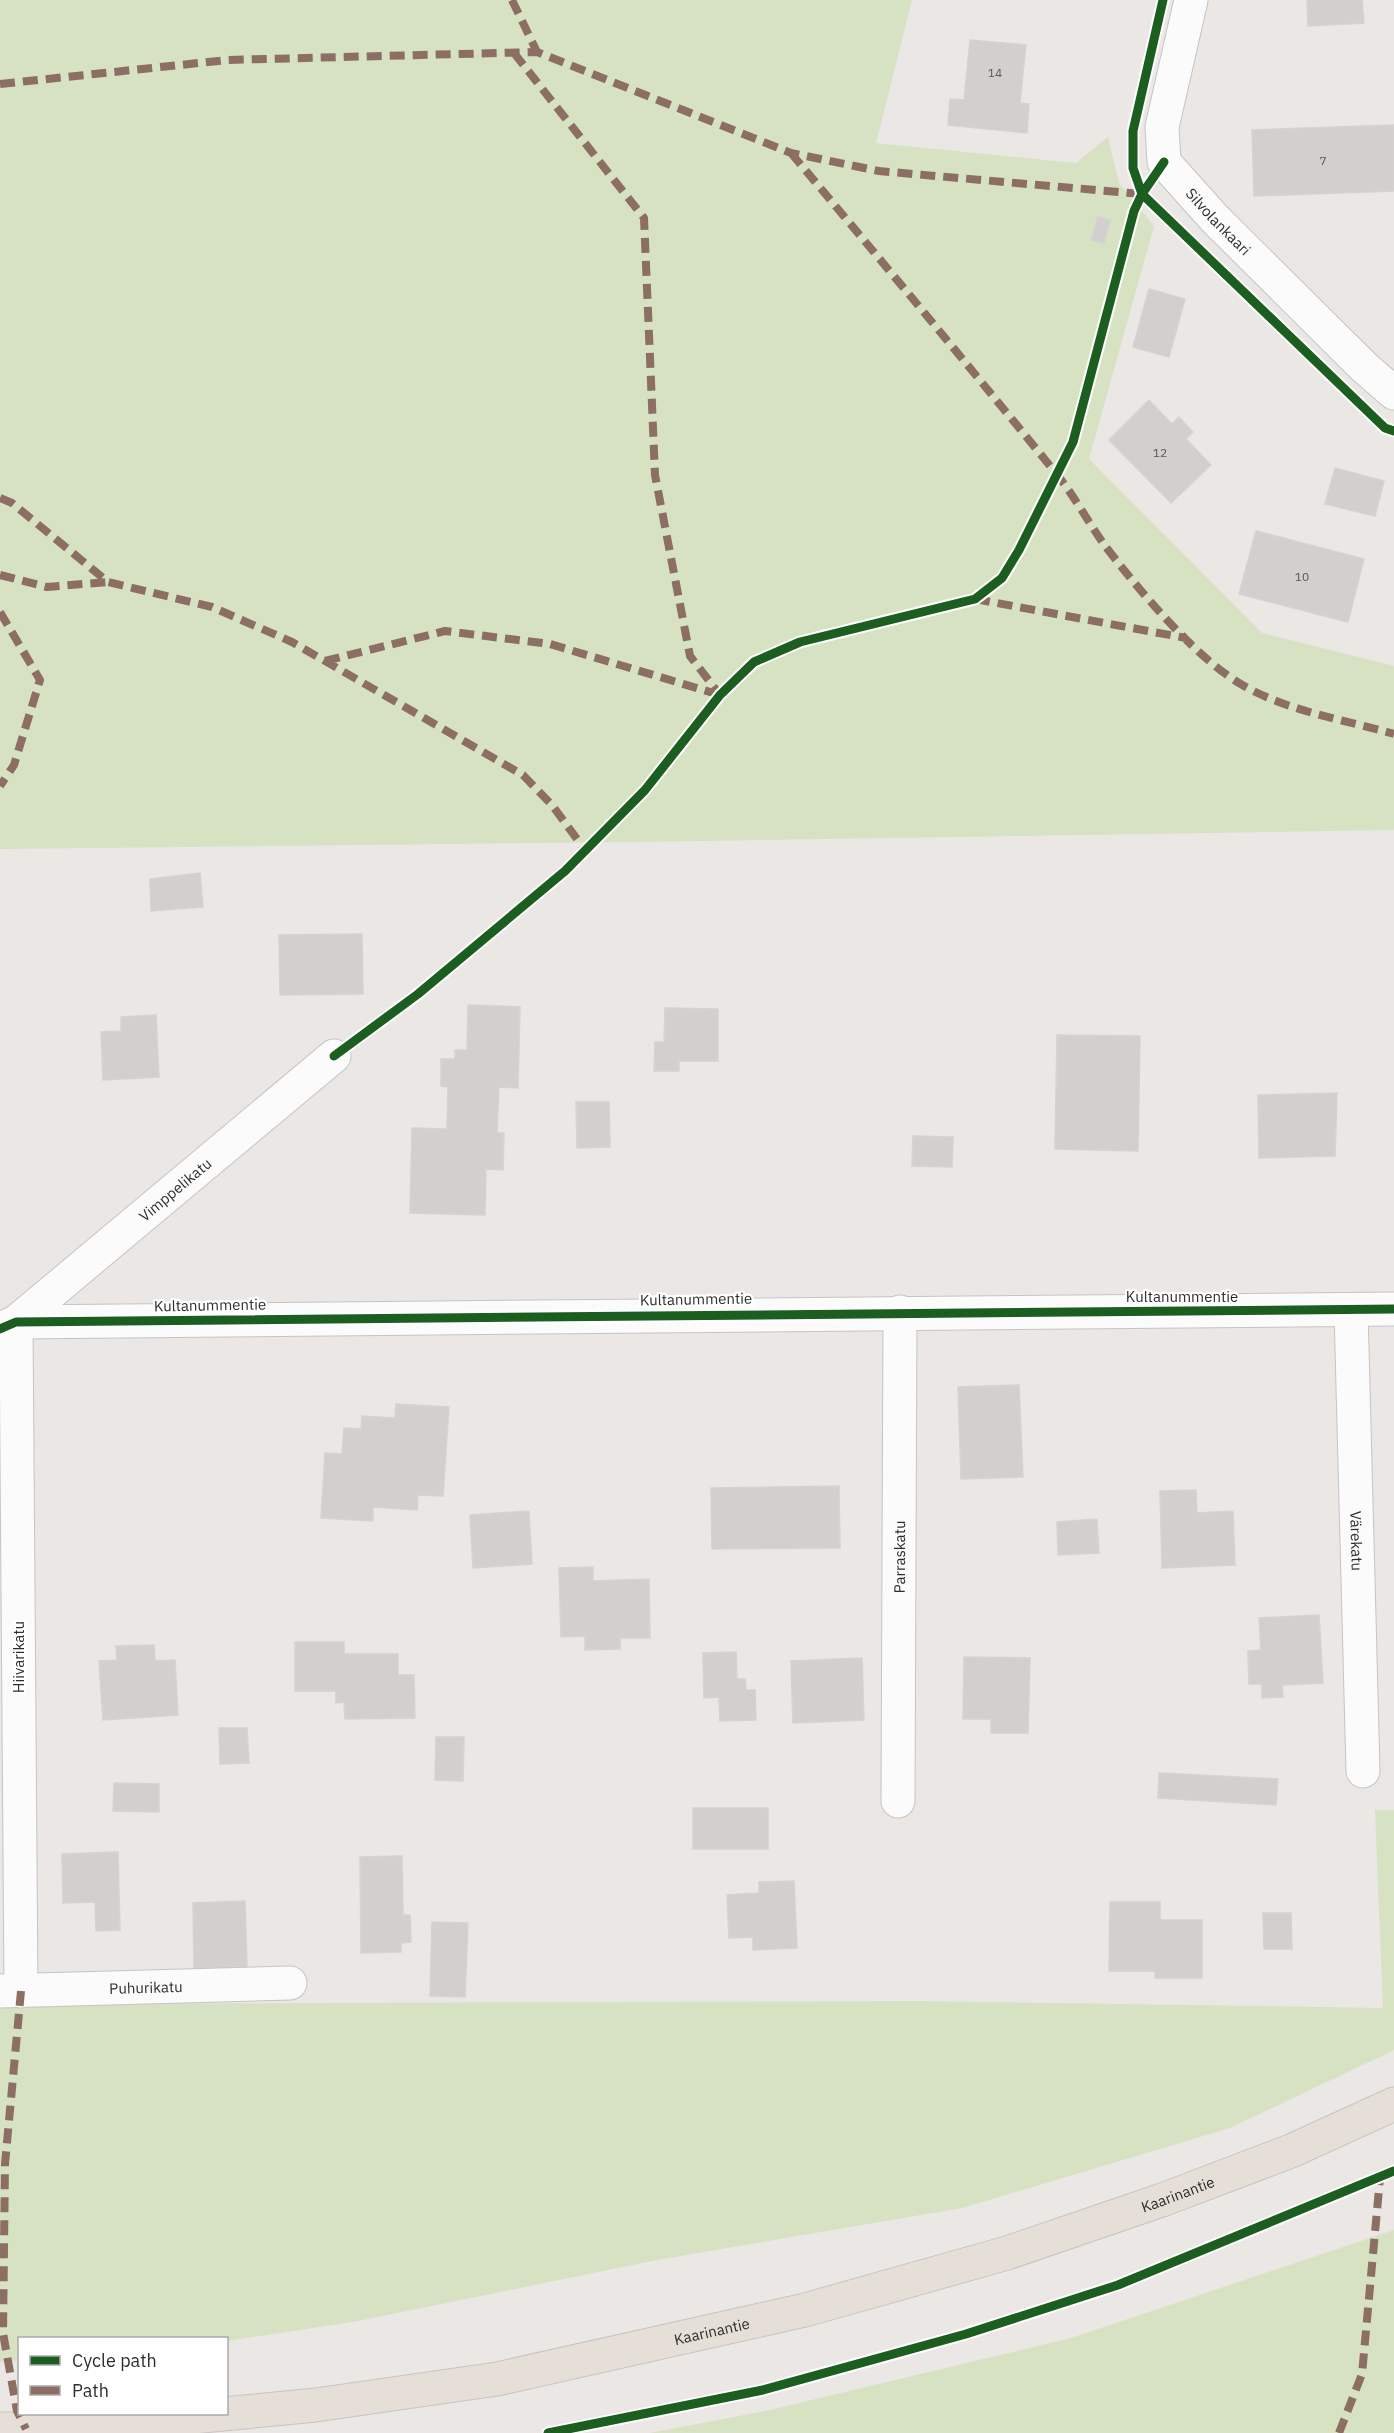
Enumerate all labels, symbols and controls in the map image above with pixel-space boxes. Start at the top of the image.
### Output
house number: 14 [988,65,1002,80]
house number: 7 [1319,153,1327,168]
street label: Silvolankaari [1182,184,1255,259]
house number: 12 [1153,445,1167,460]
house number: 10 [1295,569,1309,584]
street label: Vimppelikatu [134,1153,215,1225]
street label: Kultanummentie [1126,1287,1238,1306]
street label: Kultanummentie [640,1289,752,1309]
street label: Kultanummentie [154,1295,266,1315]
street label: Värekatu [1347,1511,1367,1571]
street label: Parraskatu [889,1521,909,1594]
street label: Hiivarikatu [9,1621,28,1693]
street label: Puhurikatu [109,1976,183,1997]
street label: Kaarinantie [1138,2171,1217,2216]
street label: Kaarinantie [672,2313,751,2349]
legend [18,2337,228,2415]
text: Cycle path [72,2349,157,2372]
text: Path [72,2379,109,2402]

